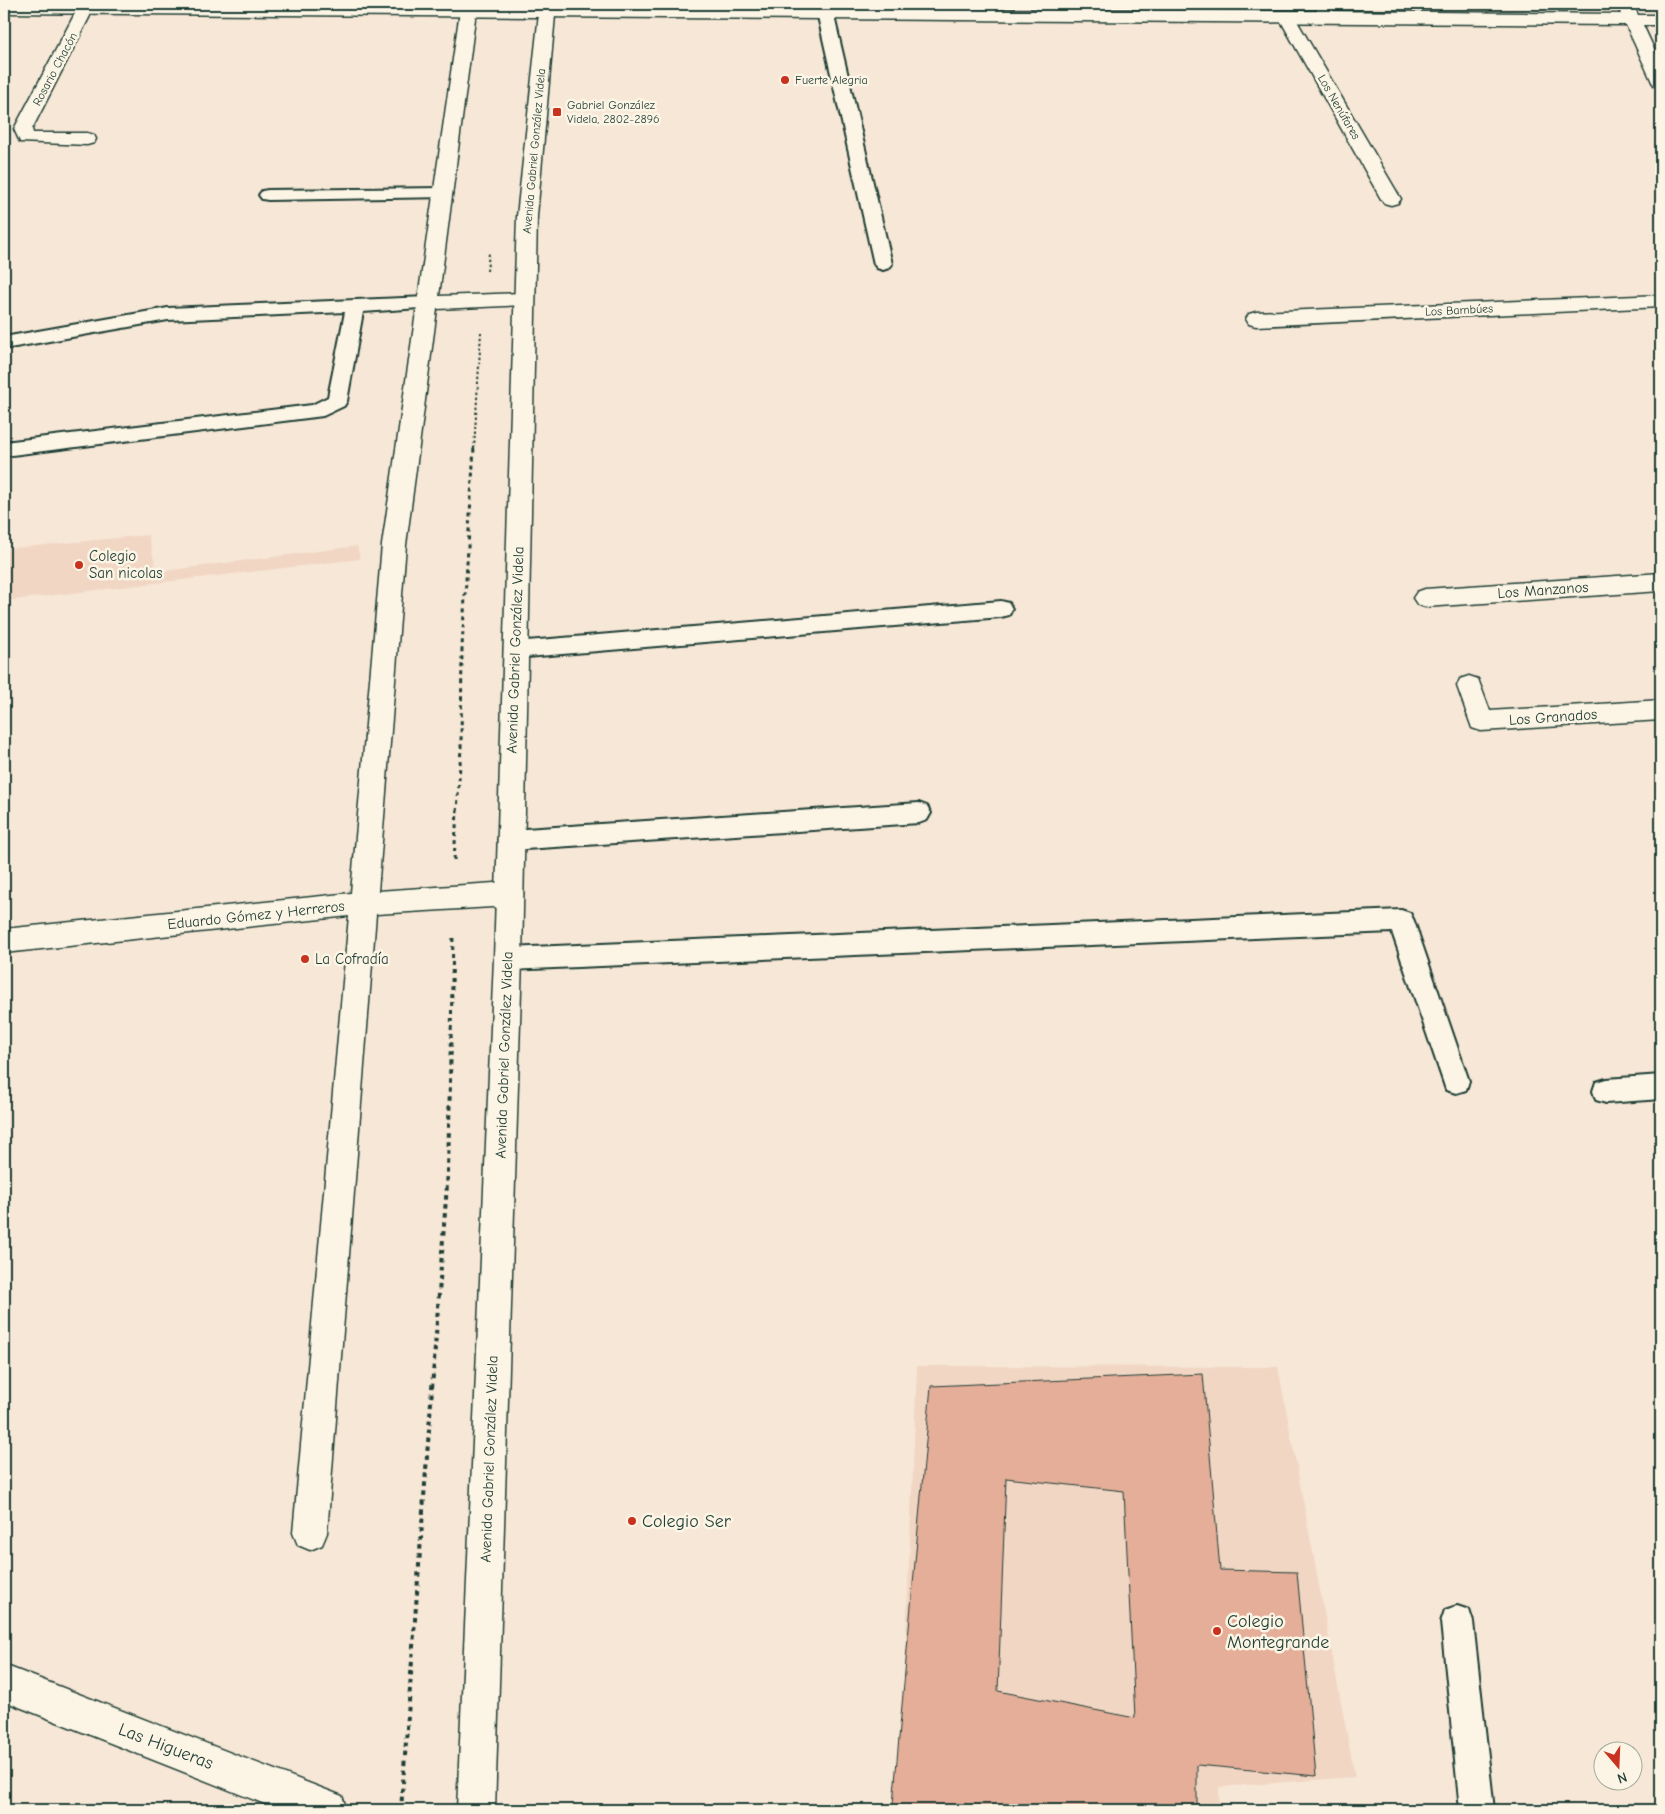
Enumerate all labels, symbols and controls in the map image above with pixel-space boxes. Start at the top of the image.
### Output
street label: Rosario Chacón [30,30,80,108]
street label: Avenida Gabriel González Videla [520,68,548,234]
street label: Los Nenúfares [1315,72,1363,142]
place label: Fuerte Alegria [795,73,868,87]
marker: Fuerte Alegria [779,74,791,86]
place label: Gabriel González Videla, 2802-2896 [567,98,660,126]
marker: Gabriel González Videla, 2802-2896 [551,106,563,118]
street label: Los Bambúes [1425,301,1493,319]
street label: Avenida Gabriel González Videla [502,546,528,754]
place label: Colegio San nicolas [89,547,162,582]
marker: Colegio San nicolas [73,559,85,571]
street label: Los Manzanos [1497,578,1589,602]
street label: Los Granados [1508,705,1598,729]
street label: Eduardo Gómez y Herreros [167,897,345,933]
place label: La Cofradía [315,950,389,968]
street label: Avenida Gabriel González Videla [491,951,517,1159]
marker: La Cofradía [299,953,311,965]
street label: Avenida Gabriel González Videla [476,1355,502,1563]
place label: Colegio Ser [642,1511,732,1532]
marker: Colegio Ser [626,1515,638,1527]
place label: Colegio Montegrande [1227,1611,1329,1653]
marker: Colegio Montegrande [1211,1625,1223,1637]
street label: Las Higueras [115,1719,216,1774]
north arrow [1592,1742,1642,1792]
text: N [1615,1768,1629,1787]

